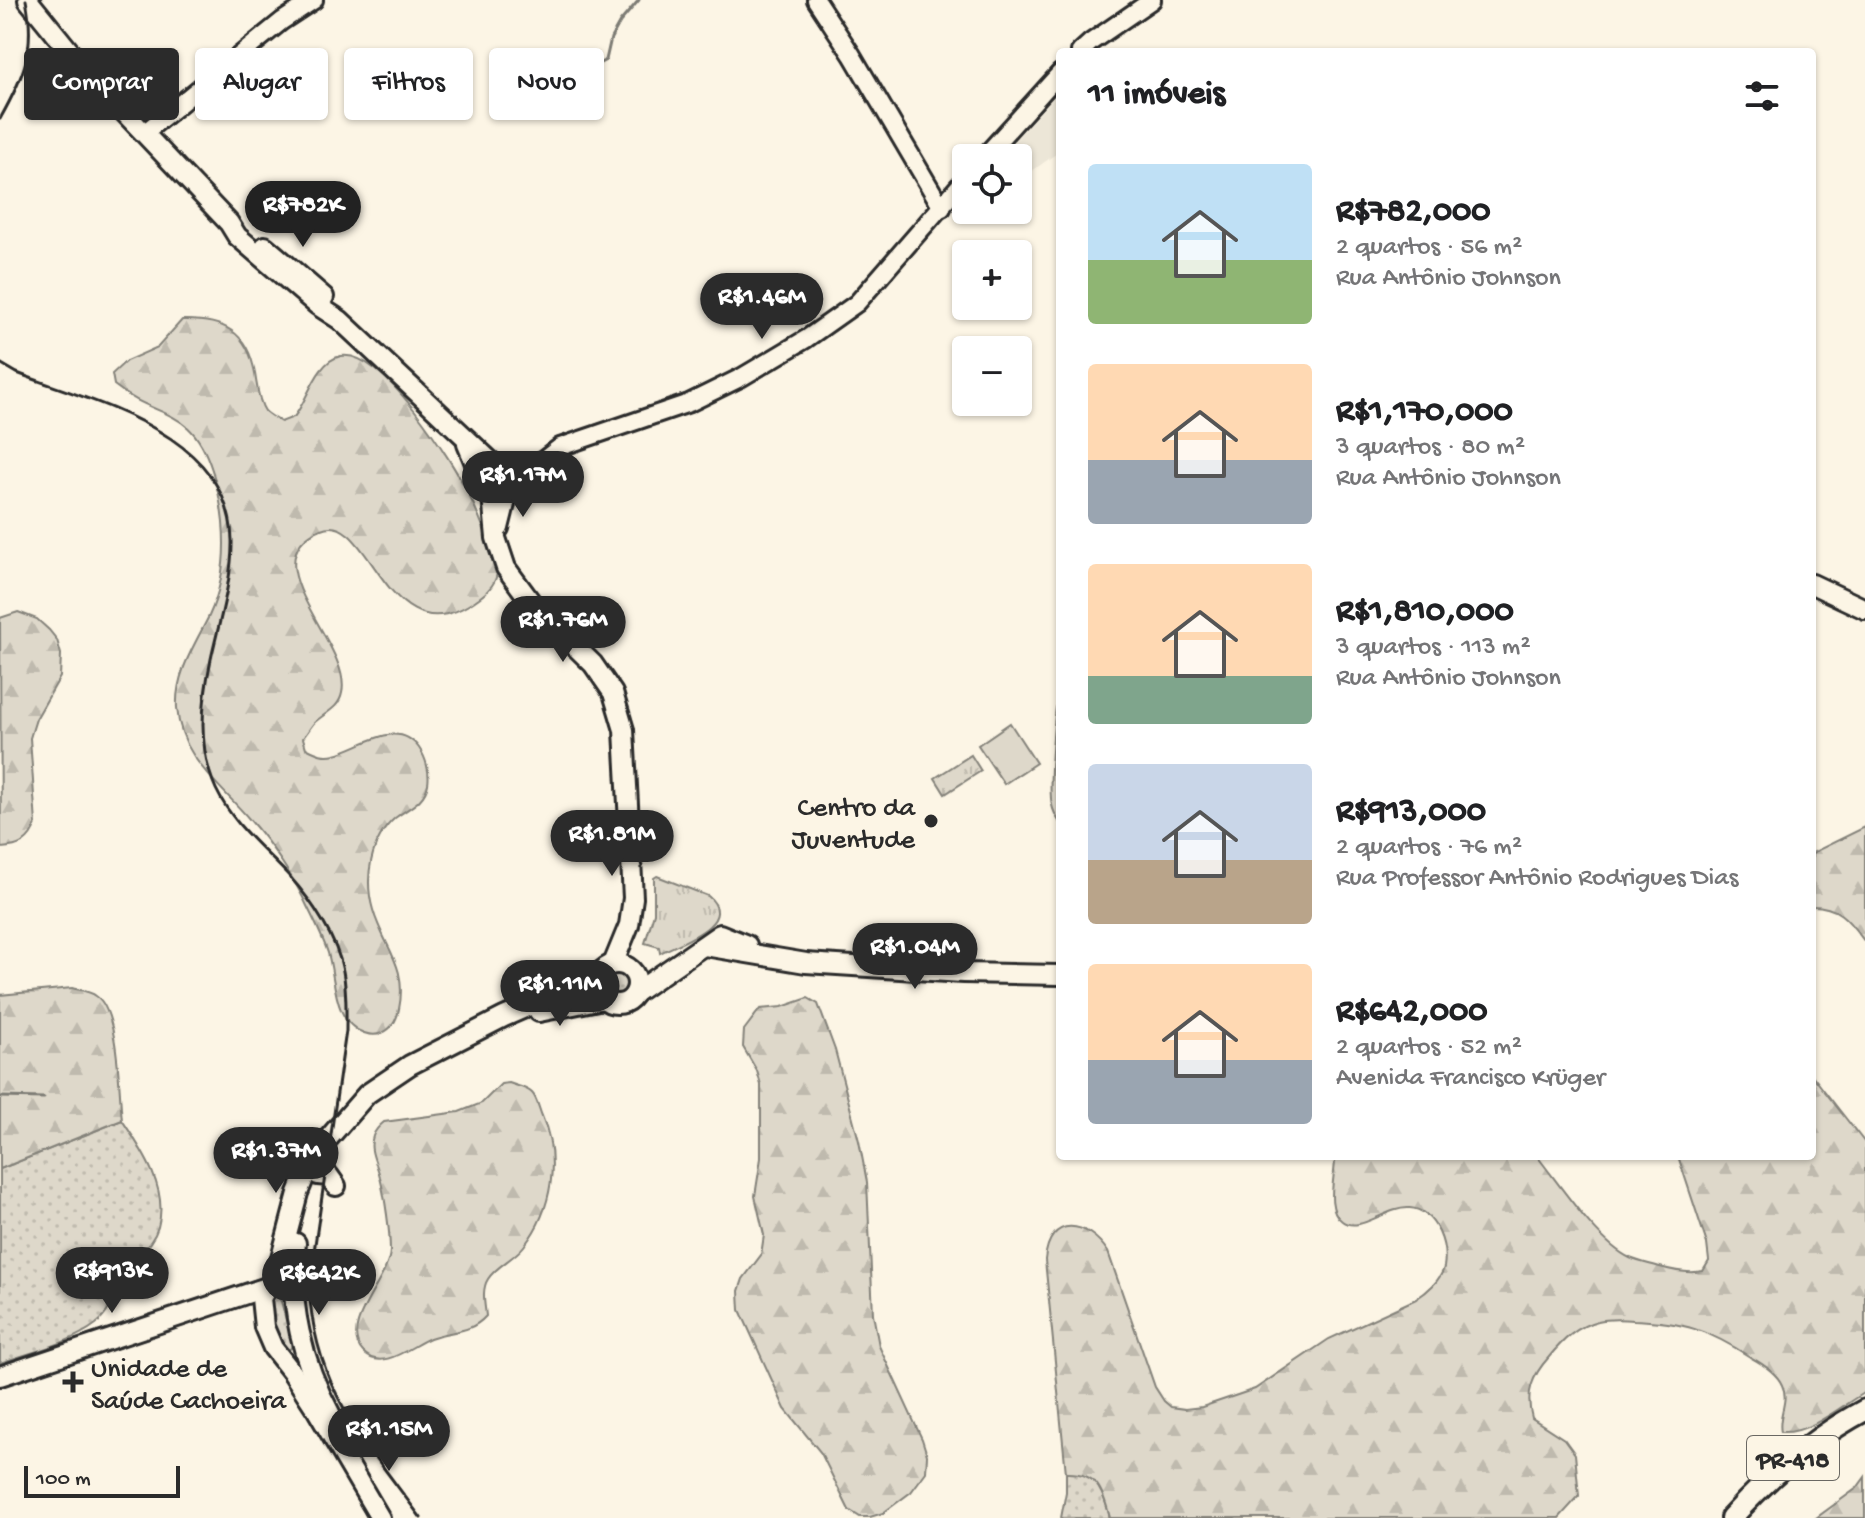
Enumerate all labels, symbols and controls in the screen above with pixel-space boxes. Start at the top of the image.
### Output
chip: Comprar [24,48,179,120]
chip: Alugar [195,48,328,120]
chip: Filtros [344,48,473,120]
chip: Novo [489,48,604,120]
icon: filters [1740,74,1784,118]
text: 11 imóveis [1088,76,1225,116]
map controls [952,144,1032,416]
button: locate [952,144,1032,224]
pin: R$782K [238,181,368,249]
text: R$782K [263,191,343,222]
text: R$782,000 [1336,193,1491,233]
icon: home [1152,196,1248,292]
text: 2 quartos · 56 m² [1336,233,1522,264]
button: + [952,240,1032,320]
text: Rua Antônio Johnson [1336,264,1561,295]
pin: R$1.46M [688,273,836,341]
text: R$1.46M [718,283,806,314]
button: − [952,336,1032,416]
text: R$1,170,000 [1336,393,1513,433]
icon: home [1152,396,1248,492]
text: 3 quartos · 80 m² [1336,433,1525,464]
pin: R$1.17M [449,451,597,519]
text: R$1.17M [480,461,566,492]
text: Rua Antônio Johnson [1336,464,1561,495]
text: R$1,810,000 [1336,593,1514,633]
pin: R$1.76M [489,596,637,664]
icon: home [1152,596,1248,692]
text: R$1.76M [519,606,607,637]
text: 3 quartos · 113 m² [1336,633,1531,664]
text: Rua Antônio Johnson [1336,664,1561,695]
place label: Centro da Juventude [792,793,916,858]
text: R$913,000 [1336,793,1486,833]
icon: home [1152,796,1248,892]
pin: R$1.81M [538,810,686,878]
marker: Centro da Juventude [922,812,940,830]
text: R$1.81M [569,820,655,851]
text: 2 quartos · 76 m² [1336,833,1522,864]
text: Rua Professor Antônio Rodrigues Dias [1336,864,1738,895]
pin: R$1.04M [841,923,989,991]
text: R$1.04M [870,933,960,964]
pin: R$1.11M [486,960,634,1028]
text: R$1.11M [518,970,602,1001]
text: R$642,000 [1336,993,1488,1033]
icon: home [1152,996,1248,1092]
text: 2 quartos · 52 m² [1336,1033,1522,1064]
text: Avenida Francisco Krüger [1336,1064,1605,1095]
pin: R$1.37M [202,1127,350,1195]
text: R$1.37M [231,1137,321,1168]
pin: R$913K [47,1247,177,1315]
pin: R$642K [254,1249,384,1317]
text: R$913K [74,1257,150,1288]
text: R$642K [280,1259,358,1290]
place label: Unidade de Saúde Cachoeira [91,1354,287,1419]
marker: Unidade de Saúde Cachoeira [62,1371,84,1393]
pin: R$1.15M [315,1405,463,1473]
text: R$1.15M [346,1415,432,1446]
road number: PR-418 [1747,1436,1839,1480]
scale bar [24,1462,180,1498]
text: 100 m [36,1467,91,1493]

